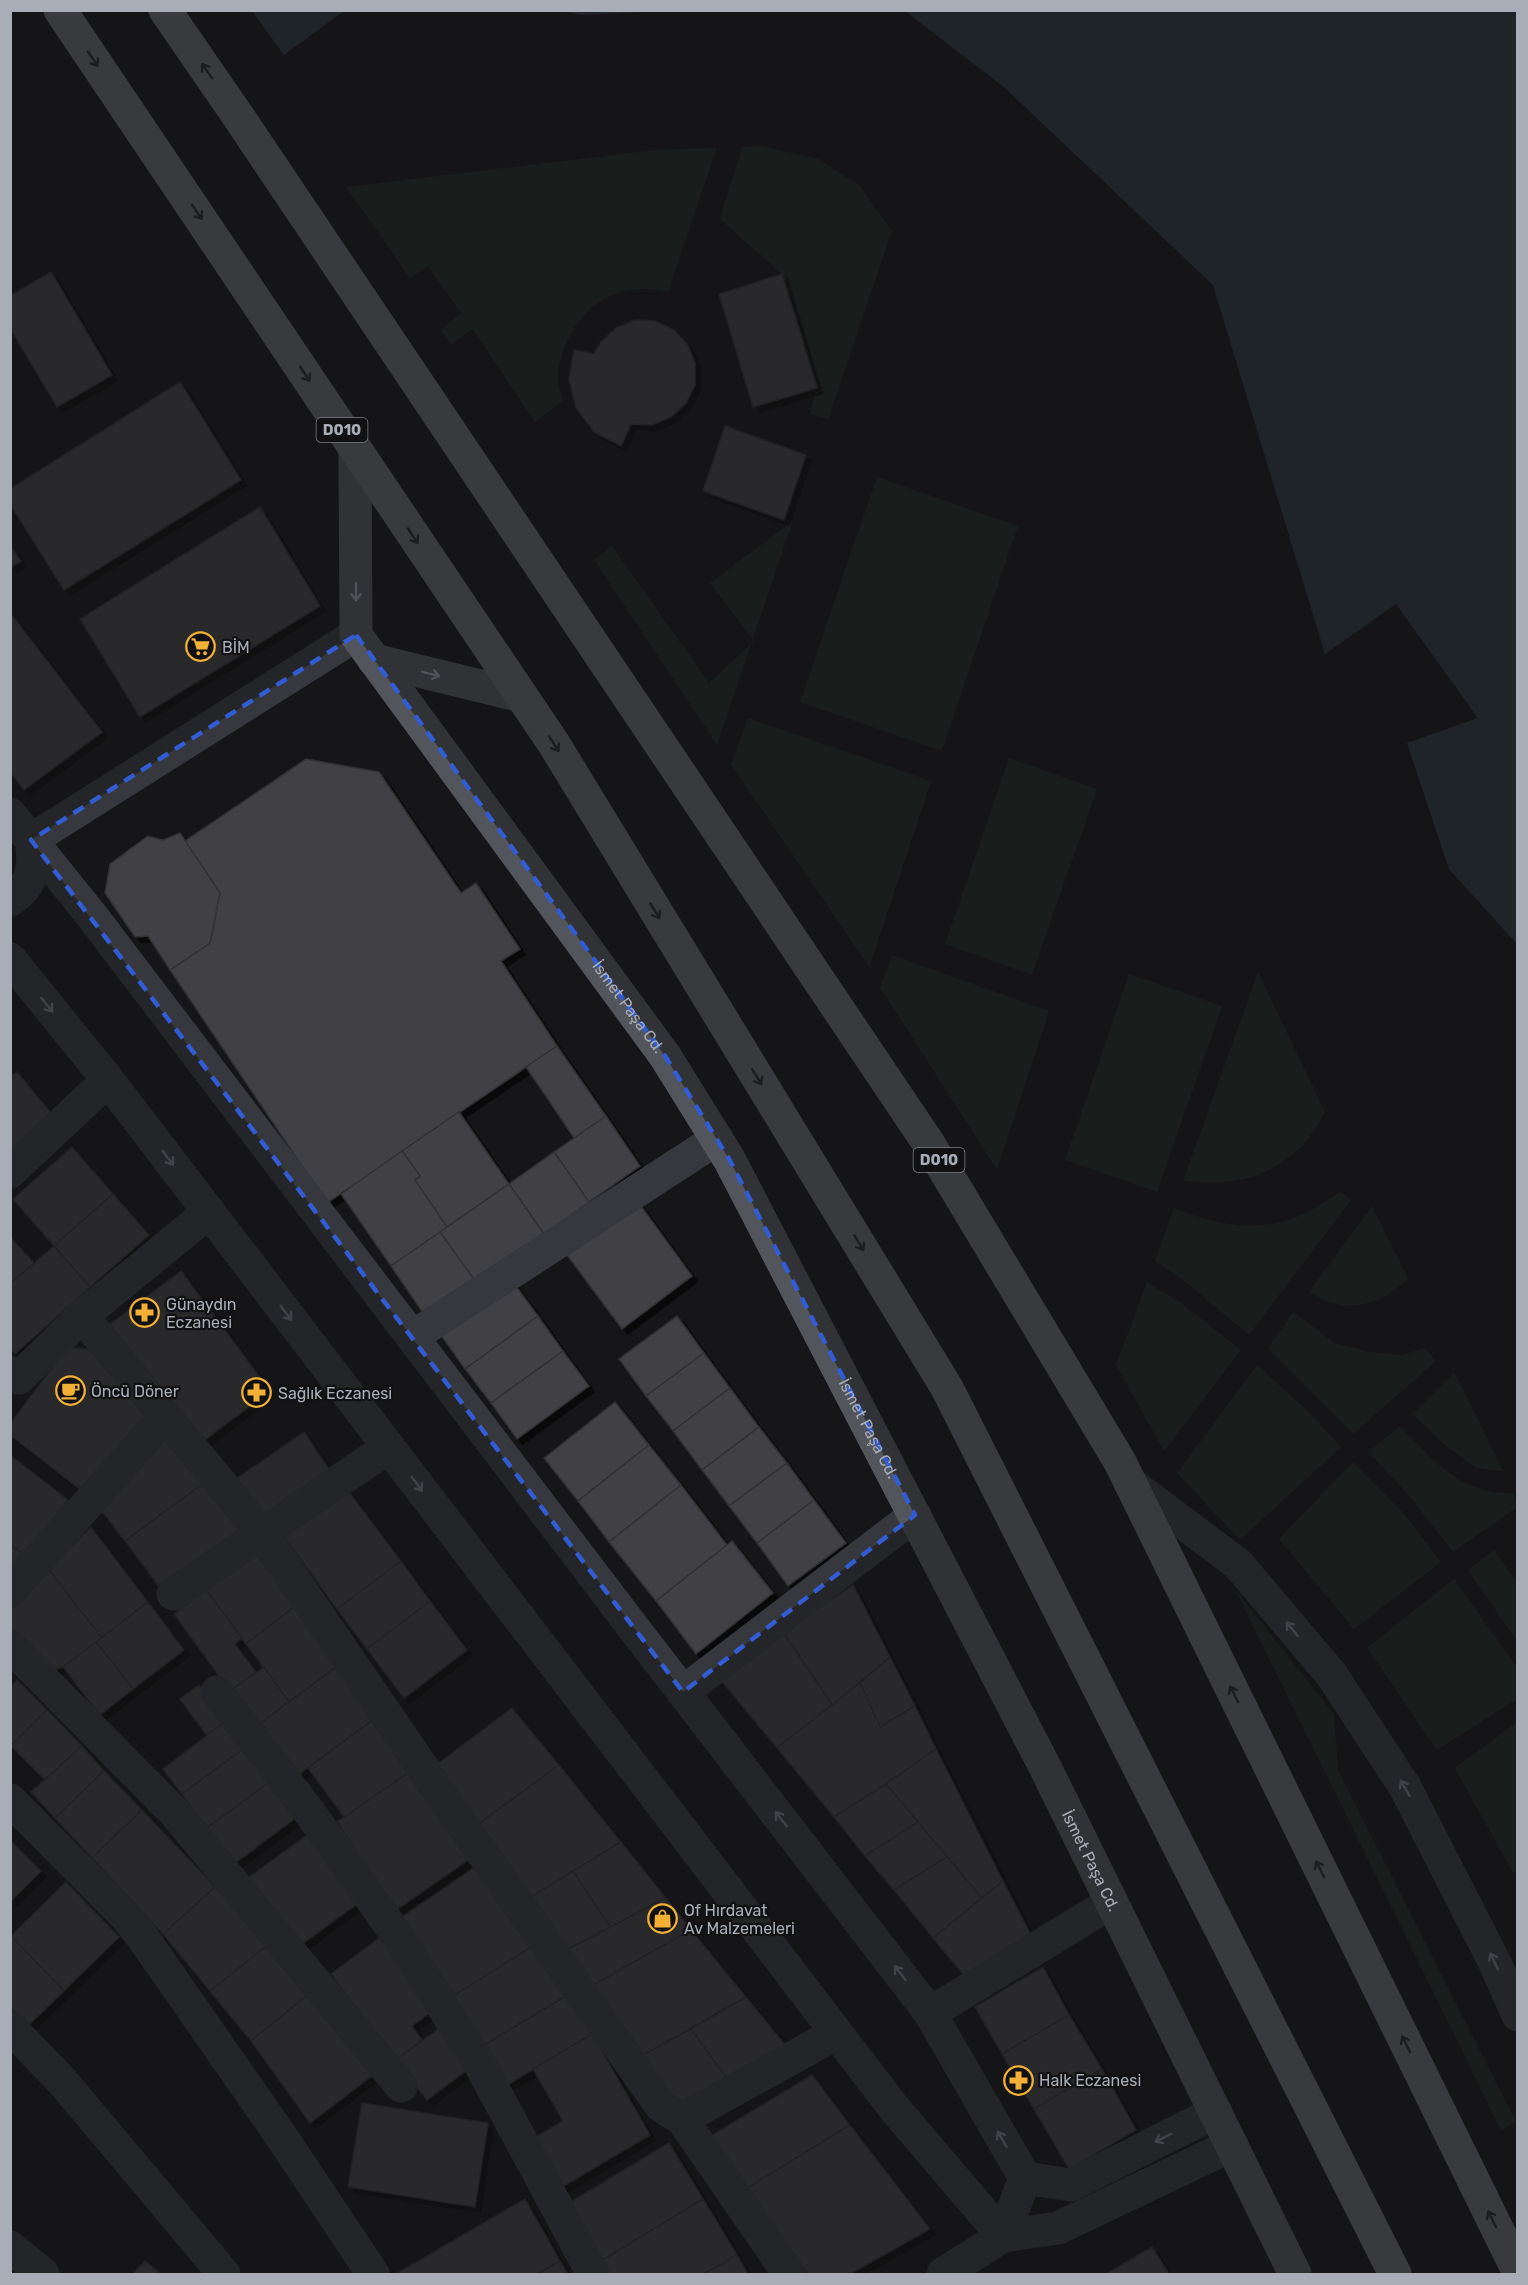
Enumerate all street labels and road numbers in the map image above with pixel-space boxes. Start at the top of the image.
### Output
road number: D010 [316,418,368,442]
street label: İsmet Paşa Cd. [589,957,669,1057]
road number: D010 [914,1148,964,1172]
street label: İsmet Paşa Cd. [835,1375,903,1482]
street label: İsmet Paşa Cd. [1058,1807,1124,1914]

